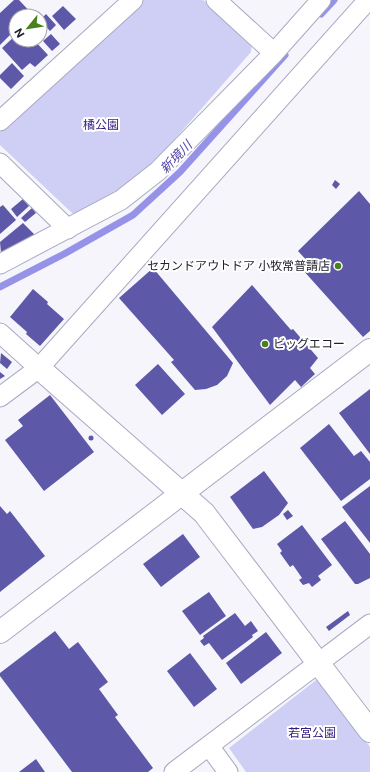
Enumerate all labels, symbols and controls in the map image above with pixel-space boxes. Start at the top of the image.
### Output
north arrow [8,8,48,48]
text: N [12,26,27,40]
park label: 橘公園 [83,118,119,132]
water label: 新境川 [157,136,196,176]
place label: セカンドアウトドア 小牧常普請店 [147,259,330,273]
marker: セカンドアウトドア 小牧常普請店 [333,261,343,271]
place label: ビッグエコー [273,337,345,351]
marker: ビッグエコー [260,339,270,349]
park label: 若宮公園 [288,726,336,740]

